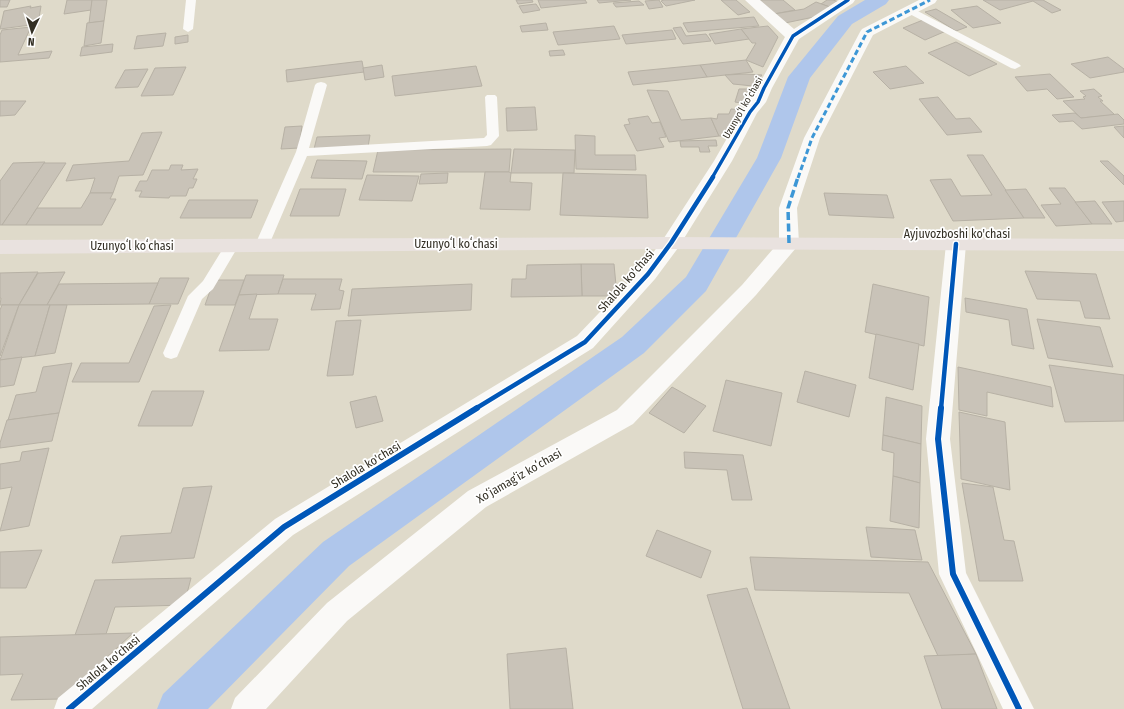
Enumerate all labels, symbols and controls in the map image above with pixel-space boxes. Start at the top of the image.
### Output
north arrow [12,12,52,52]
text: N [28,35,35,48]
street label: Uzunyoʻl koʻchasi [720,74,766,141]
street label: Ayjuvozboshi ko'chasi [904,227,1010,241]
street label: Uzunyoʻl koʻchasi [414,236,498,251]
street label: Uzunyoʻl koʻchasi [90,238,174,253]
street label: Shalola ko'chasi [595,247,657,315]
street label: Shalola ko'chasi [329,439,403,491]
street label: Xoʻjamagʻiz koʻchasi [473,445,564,506]
street label: Shalola ko'chasi [73,632,143,694]

